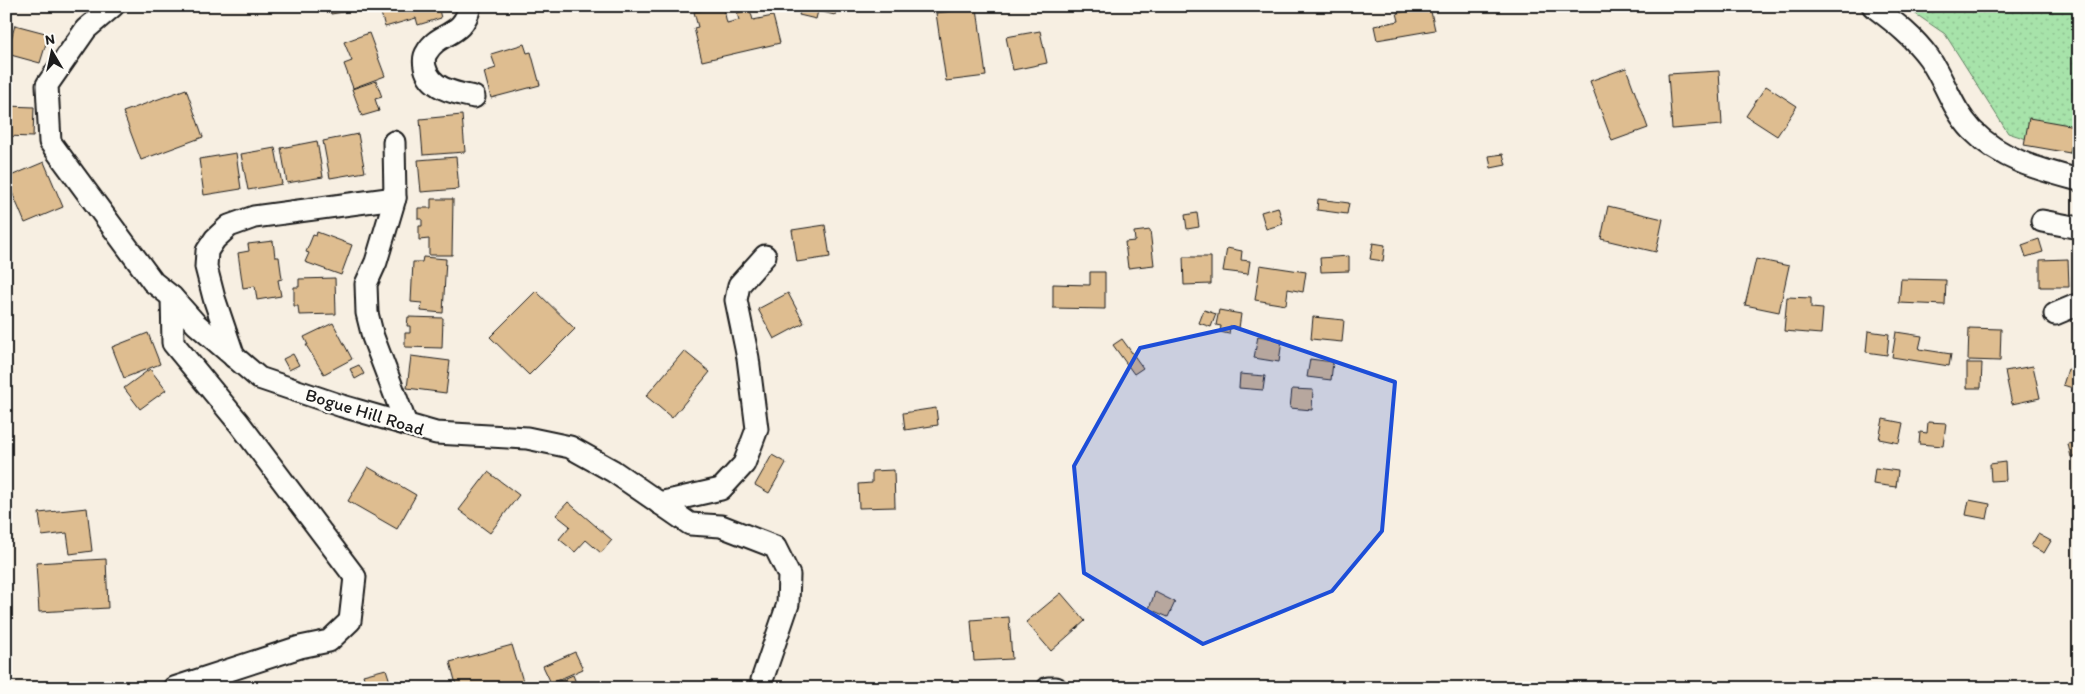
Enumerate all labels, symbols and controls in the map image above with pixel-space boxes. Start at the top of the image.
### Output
north arrow [28,28,78,78]
text: N [44,31,56,49]
street label: Bogue Hill Road [303,383,427,441]

